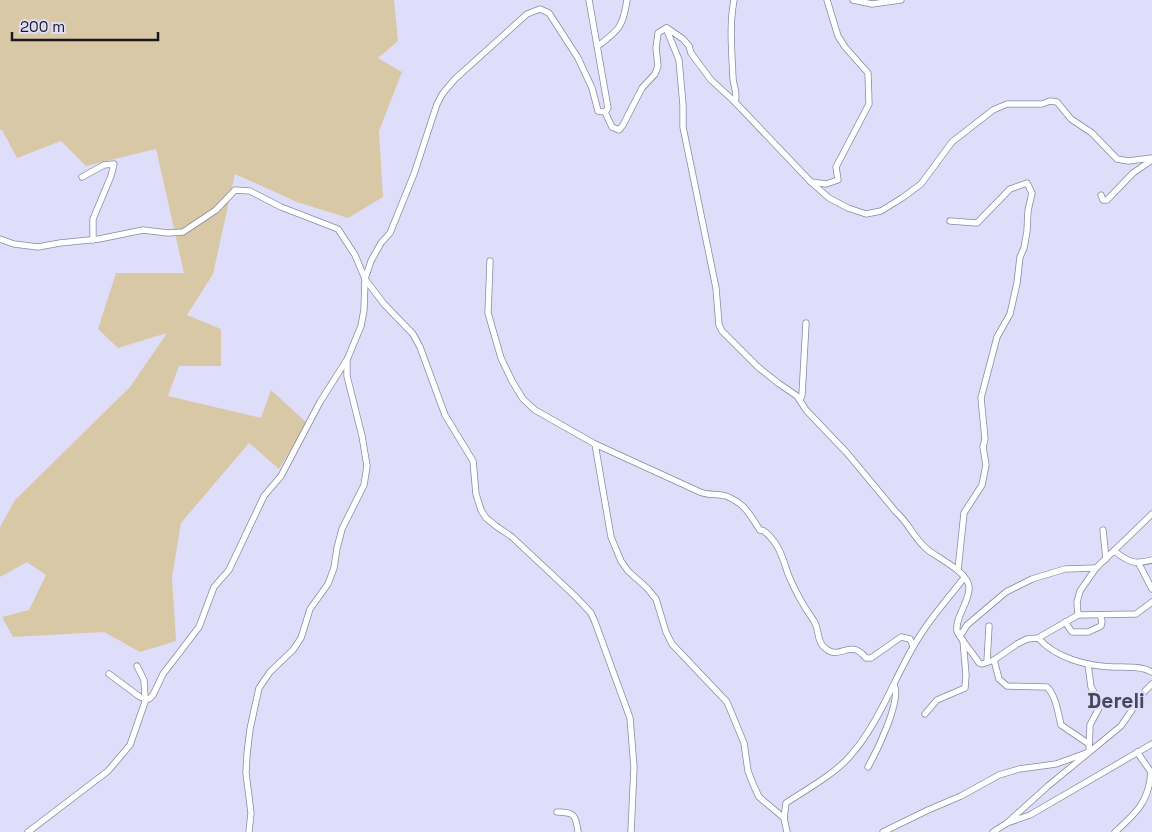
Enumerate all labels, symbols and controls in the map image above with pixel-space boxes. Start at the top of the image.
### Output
scale bar [12,10,159,42]
text: 200 m [20,17,65,36]
district label: Dereli [1087,687,1145,714]

